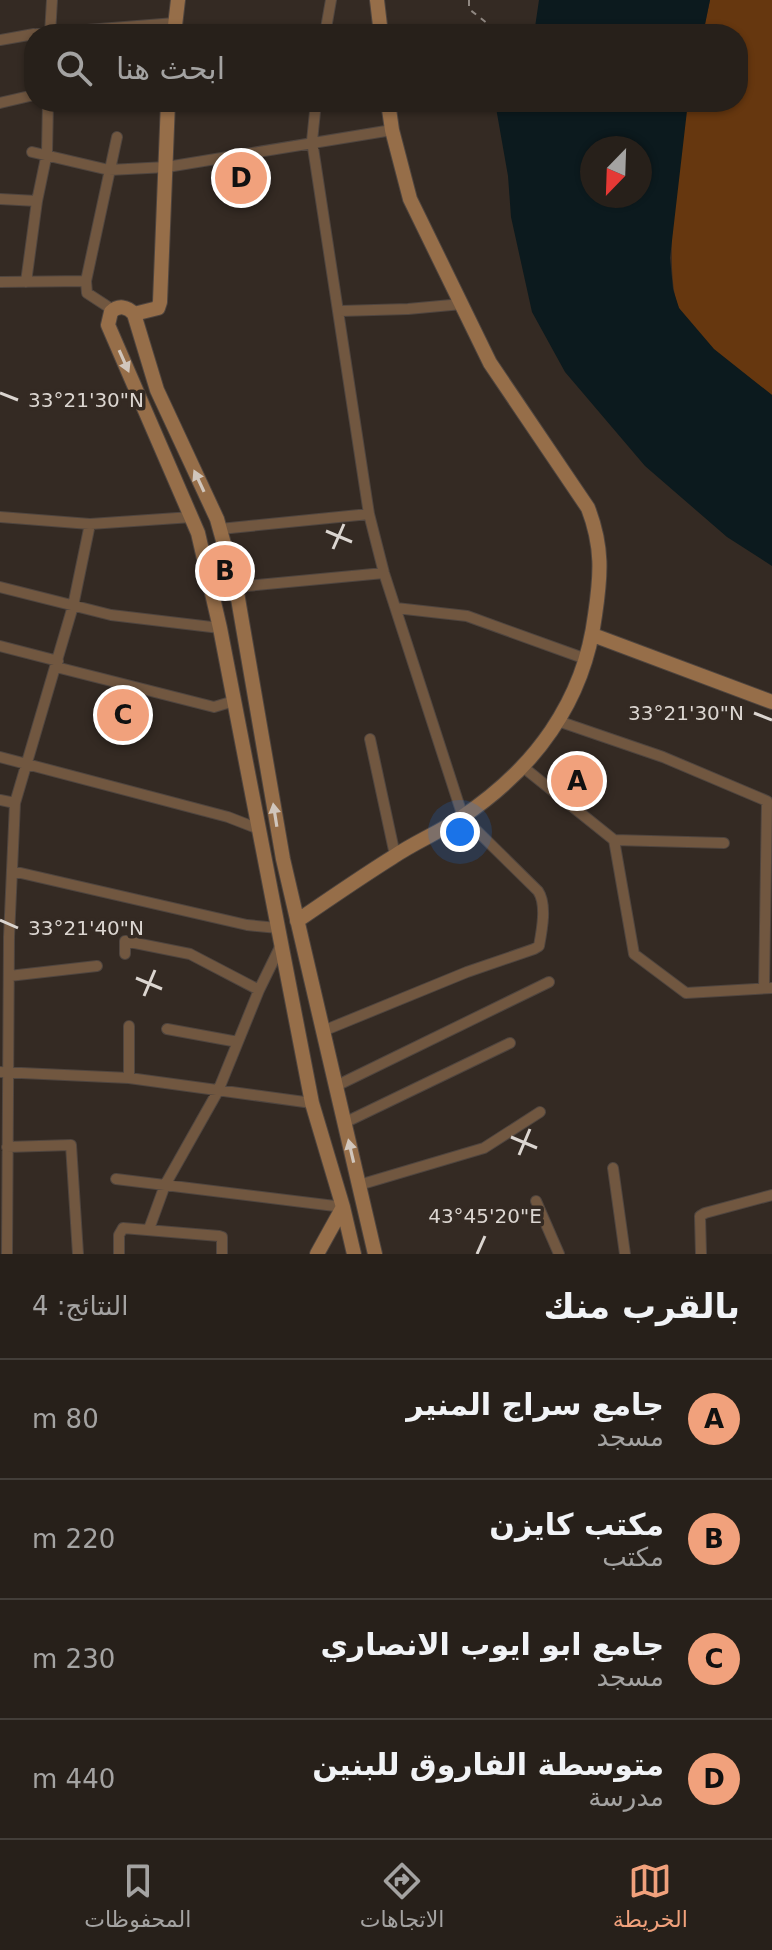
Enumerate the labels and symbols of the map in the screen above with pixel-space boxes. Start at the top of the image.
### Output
north arrow [580,136,652,208]
pin: D [215,148,267,208]
one-way arrow [117,349,130,373]
text: 33°21'30"N [28,388,144,412]
one-way arrow [192,470,206,493]
pin: B [199,541,251,601]
pin: C [97,685,149,745]
text: 33°21'30"N [628,701,744,725]
pin: A [551,751,603,811]
one-way arrow [268,803,280,828]
your location [440,812,480,852]
text: 33°21'40"N [28,916,144,940]
one-way arrow [344,1138,357,1163]
text: 43°45'20"E [428,1204,542,1228]

